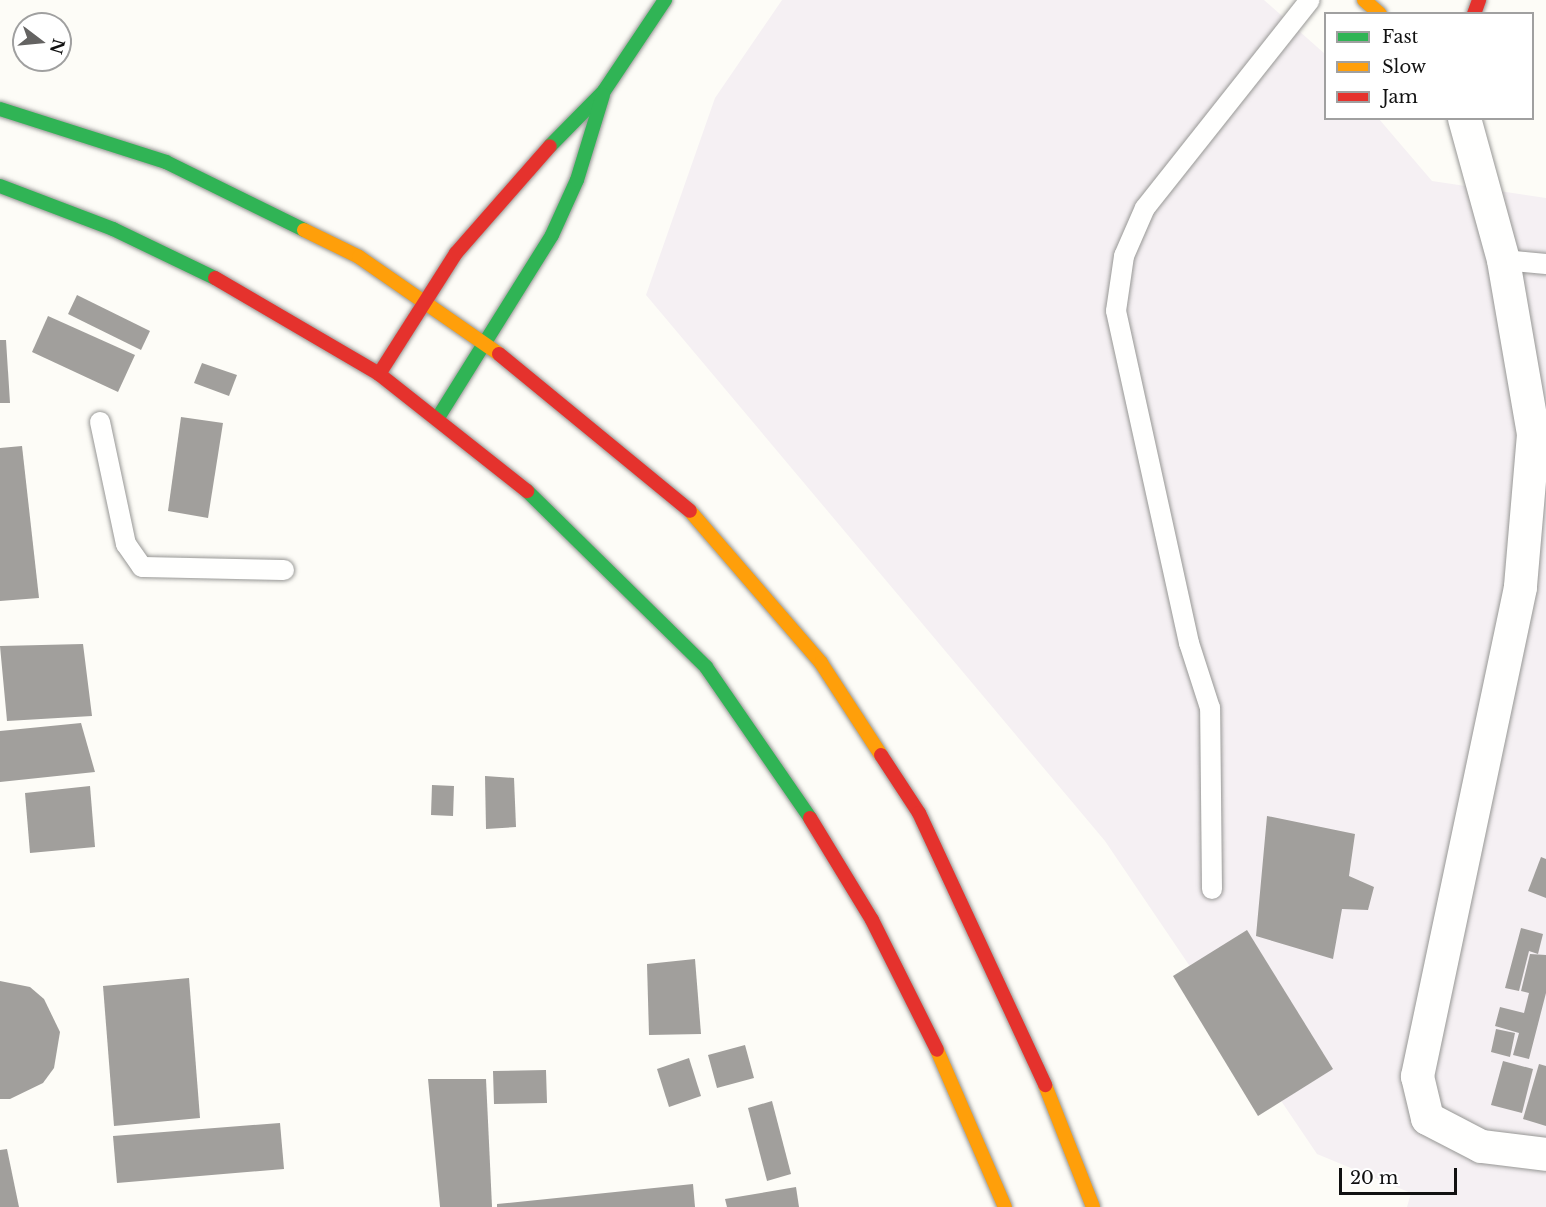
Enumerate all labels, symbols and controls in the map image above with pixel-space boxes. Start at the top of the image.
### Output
north arrow [12,12,72,72]
legend [1324,12,1534,120]
text: Fast [1382,26,1418,48]
text: N [46,36,69,56]
text: Slow [1382,56,1426,78]
text: Jam [1382,86,1418,108]
scale bar [1342,1156,1460,1194]
text: 20 m [1350,1167,1398,1189]

